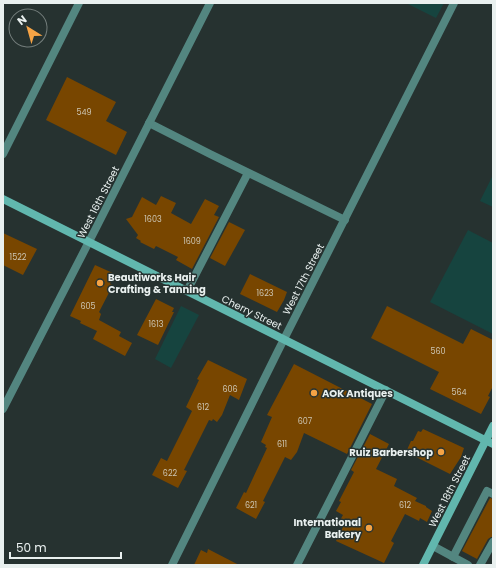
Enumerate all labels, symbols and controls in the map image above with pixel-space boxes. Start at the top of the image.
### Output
north arrow [8,8,48,48]
text: N [14,11,30,29]
house number: 549 [76,107,92,118]
street label: West 16th Street [74,163,123,241]
house number: 1603 [144,214,162,225]
house number: 1609 [183,236,201,247]
street label: West 17th Street [279,241,328,317]
house number: 1522 [10,252,27,263]
place label: Beautiworks Hair Crafting & Tanning [108,270,206,297]
marker: Beautiworks Hair Crafting & Tanning [95,278,105,288]
house number: 1623 [257,288,274,299]
street label: Cherry Street [219,291,285,334]
house number: 605 [80,301,96,312]
house number: 1613 [149,319,164,330]
house number: 560 [430,346,446,357]
house number: 606 [222,384,238,395]
place label: AOK Antiques [322,386,393,401]
house number: 564 [451,387,467,398]
marker: AOK Antiques [309,388,319,398]
house number: 612 [197,402,210,413]
house number: 607 [298,416,313,427]
house number: 611 [277,439,287,450]
place label: Ruiz Barbershop [349,445,433,460]
marker: Ruiz Barbershop [436,447,446,457]
street label: West 18th Street [425,452,474,530]
house number: 622 [163,468,178,479]
house number: 621 [245,500,257,511]
house number: 612 [399,500,412,511]
place label: International Bakery [293,515,362,542]
marker: International Bakery [364,523,374,533]
scale bar [10,534,121,560]
text: 50 m [16,539,47,556]

